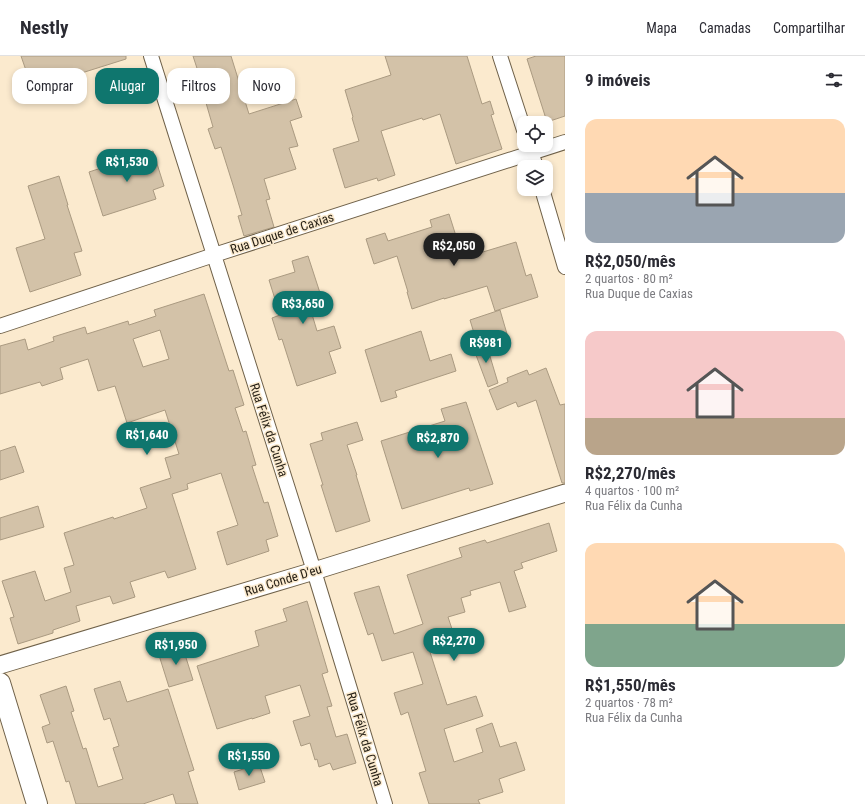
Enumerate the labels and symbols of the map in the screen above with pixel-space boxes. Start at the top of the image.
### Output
pin: R$1,530 [90,149,164,183]
street label: Rua Duque de Caxias [228,209,336,257]
pin: R$2,050 [417,233,491,267]
pin: R$3,650 [266,291,340,325]
pin: R$981 [458,330,514,364]
street label: Rua Félix da Cunha [247,381,291,479]
pin: R$1,640 [110,422,184,456]
pin: R$2,870 [401,425,475,459]
street label: Rua Conde D'eu [243,561,323,599]
pin: R$2,270 [417,628,491,662]
pin: R$1,950 [139,632,213,666]
street label: Rua Félix da Cunha [344,690,386,788]
pin: R$1,550 [212,743,286,777]

